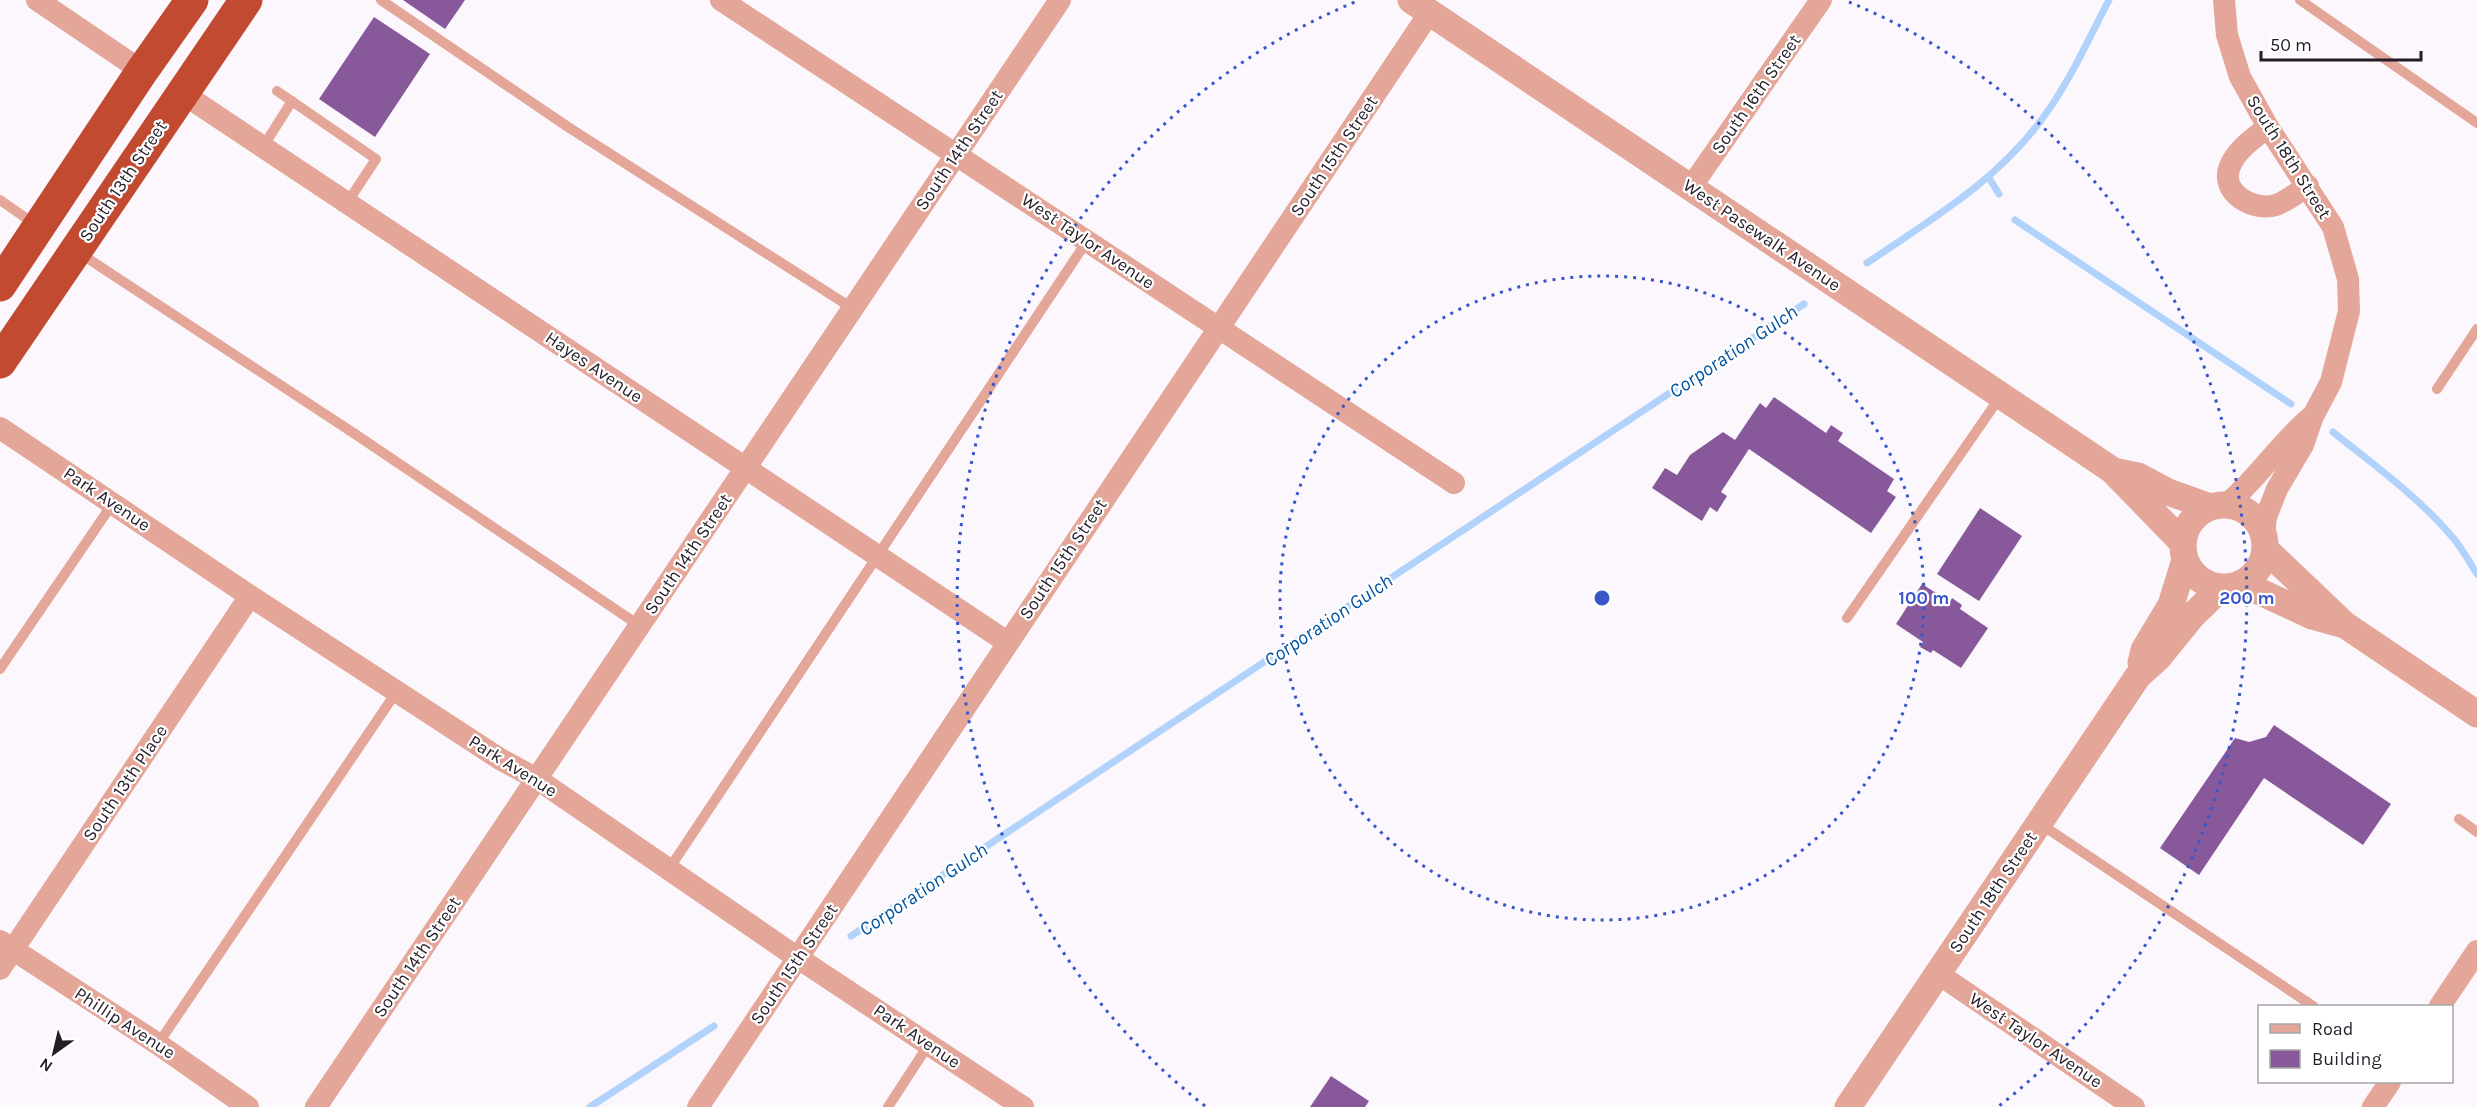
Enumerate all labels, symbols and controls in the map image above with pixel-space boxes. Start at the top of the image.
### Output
scale bar [2261,24,2422,62]
street label: South 16th Street [1707,30,1806,158]
text: 50 m [2270,34,2312,56]
street label: South 14th Street [911,85,1008,215]
street label: South 15th Street [1285,91,1383,221]
street label: South 18th Street [2242,91,2336,223]
street label: South 13th Street [74,116,172,246]
street label: West Pasewalk Avenue [1679,174,1845,296]
street label: West Taylor Avenue [1017,188,1159,294]
water label: Corporation Gulch [1665,300,1802,403]
street label: Hayes Avenue [541,326,647,408]
street label: Park Avenue [59,462,155,536]
street label: South 14th Street [640,489,737,619]
street label: South 15th Street [1014,494,1112,624]
water label: Corporation Gulch [1260,569,1397,672]
text: 100 m [1899,587,1949,609]
text: 200 m [2219,587,2275,609]
centre of rings [1592,588,1612,608]
street label: South 13th Place [78,721,172,845]
street label: Park Avenue [465,730,561,802]
street label: South 18th Street [1944,827,2042,957]
water label: Corporation Gulch [855,838,992,941]
street label: South 14th Street [369,892,466,1022]
street label: South 15th Street [745,899,843,1029]
street label: Phillip Avenue [71,982,179,1064]
street label: West Taylor Avenue [1965,987,2107,1093]
street label: Park Avenue [869,999,965,1073]
legend [2258,1005,2453,1083]
text: Road [2312,1018,2353,1040]
north arrow [24,1023,84,1083]
text: Building [2312,1048,2382,1070]
text: N [36,1054,56,1076]

